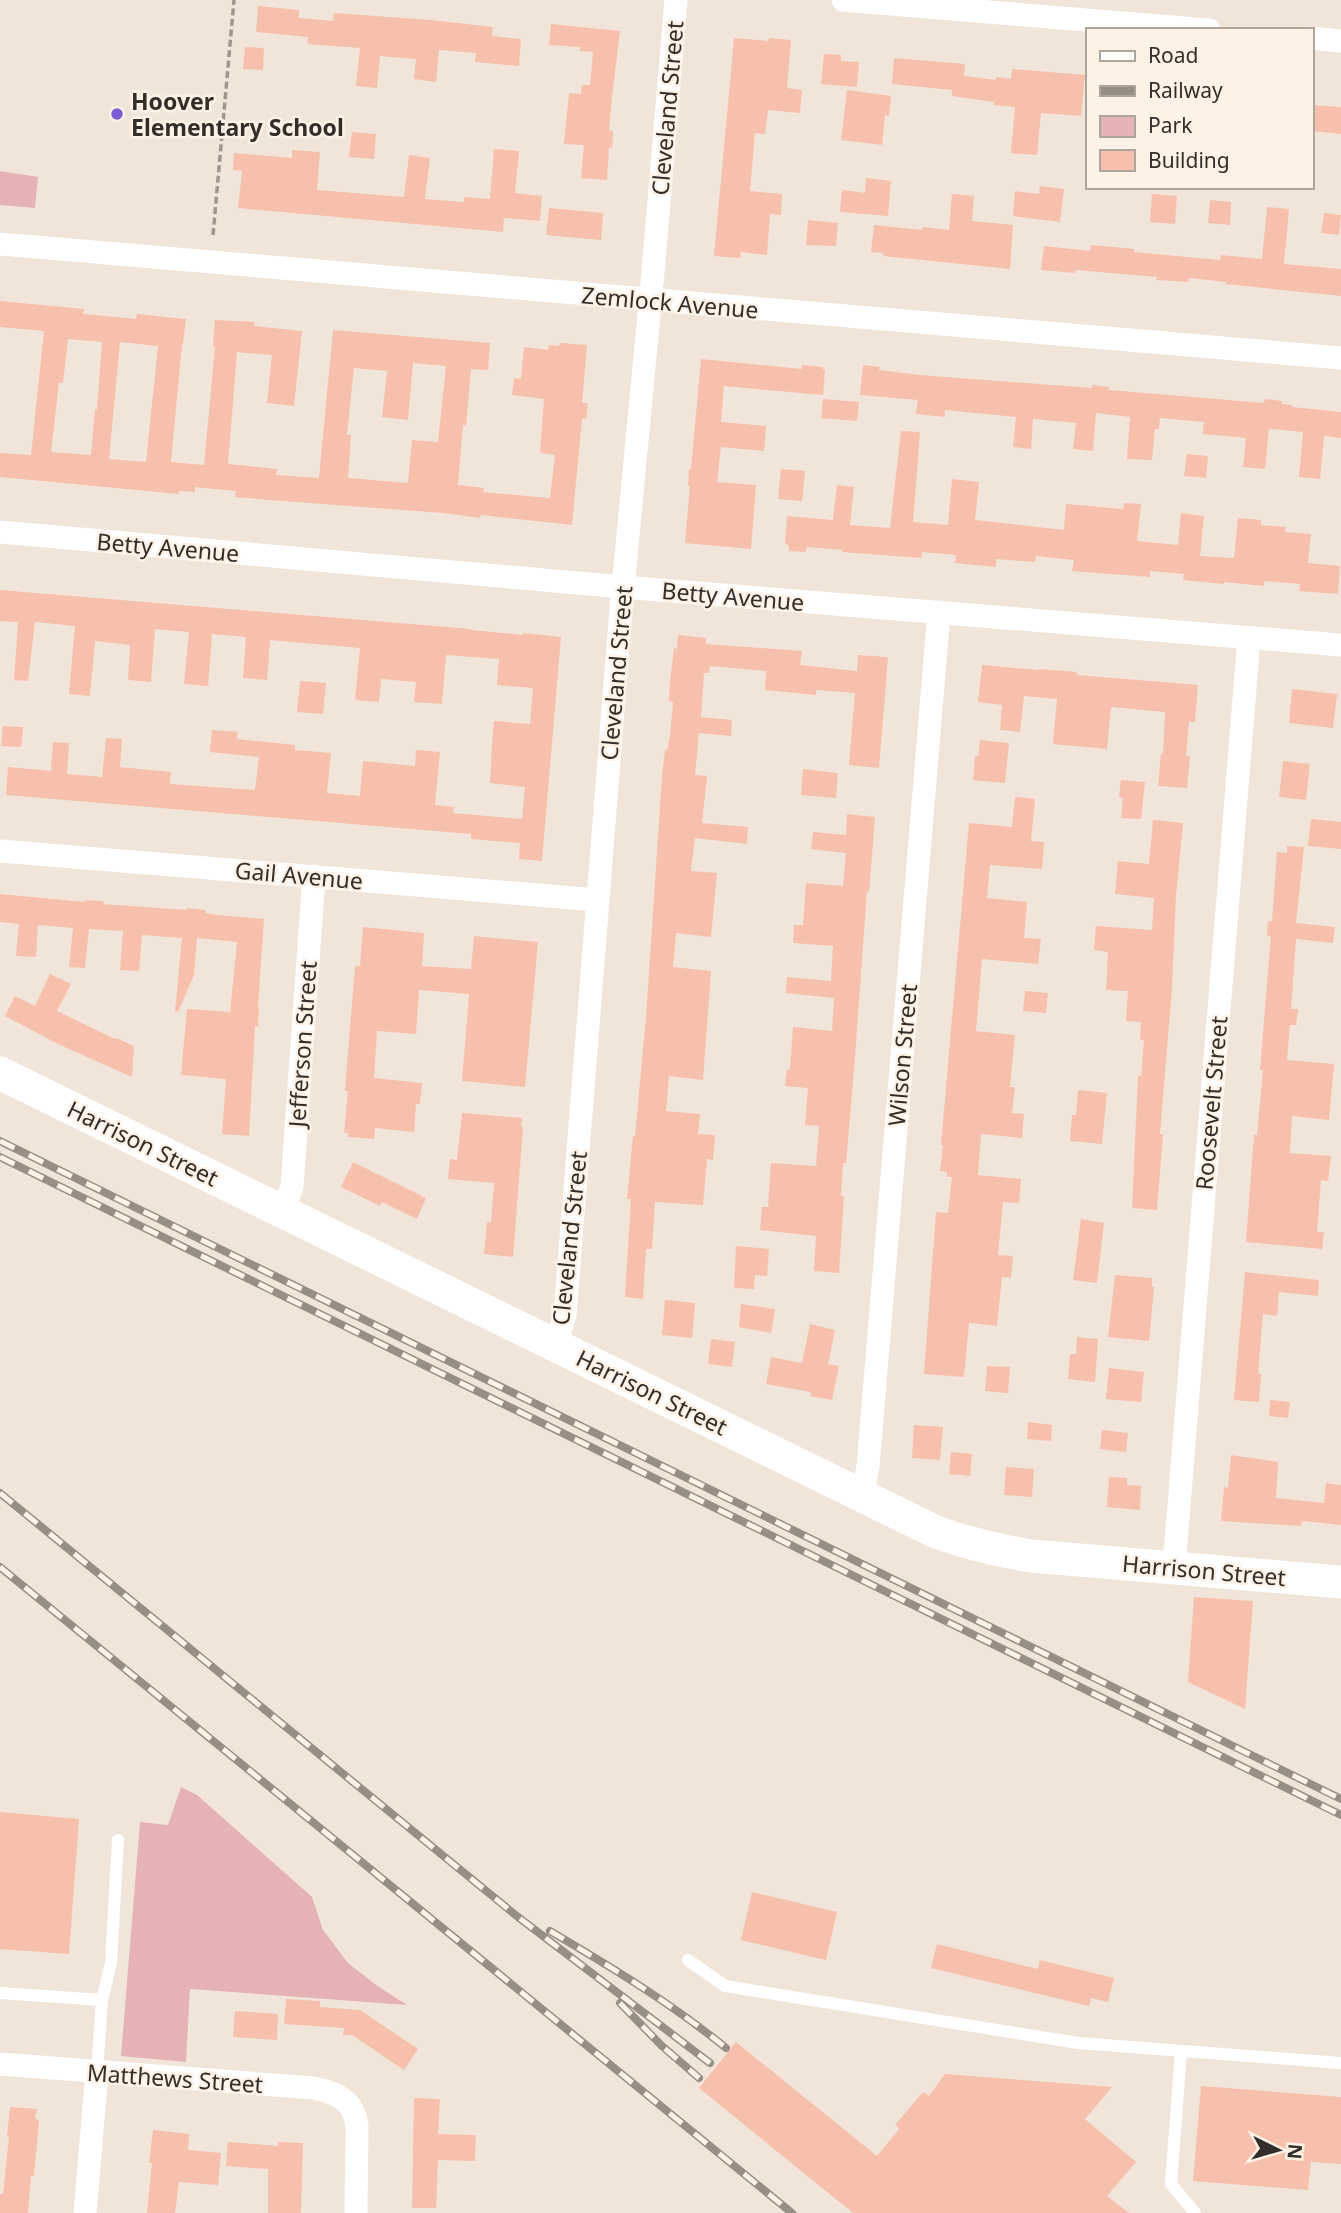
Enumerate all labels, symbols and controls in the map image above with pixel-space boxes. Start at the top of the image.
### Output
street label: Cleveland Street [643,19,691,197]
legend [1086,28,1313,189]
text: Road [1148,41,1198,69]
text: Railway [1148,76,1223,104]
place label: Hoover Elementary School [131,85,344,143]
marker: Hoover Elementary School [109,106,125,122]
text: Park [1148,111,1193,139]
text: Building [1148,146,1230,174]
street label: Zemlock Avenue [580,278,760,326]
street label: Betty Avenue [95,525,241,569]
street label: Betty Avenue [660,574,806,618]
street label: Cleveland Street [592,584,640,762]
street label: Gail Avenue [234,853,364,897]
street label: Jefferson Street [280,960,324,1130]
street label: Wilson Street [880,983,924,1127]
street label: Roosevelt Street [1187,1015,1235,1191]
street label: Harrison Street [62,1093,224,1193]
street label: Cleveland Street [544,1149,594,1327]
street label: Harrison Street [571,1342,733,1442]
street label: Harrison Street [1121,1547,1287,1593]
street label: Matthews Street [86,2056,264,2100]
north arrow [1243,2115,1313,2185]
text: N [1281,2143,1309,2160]

